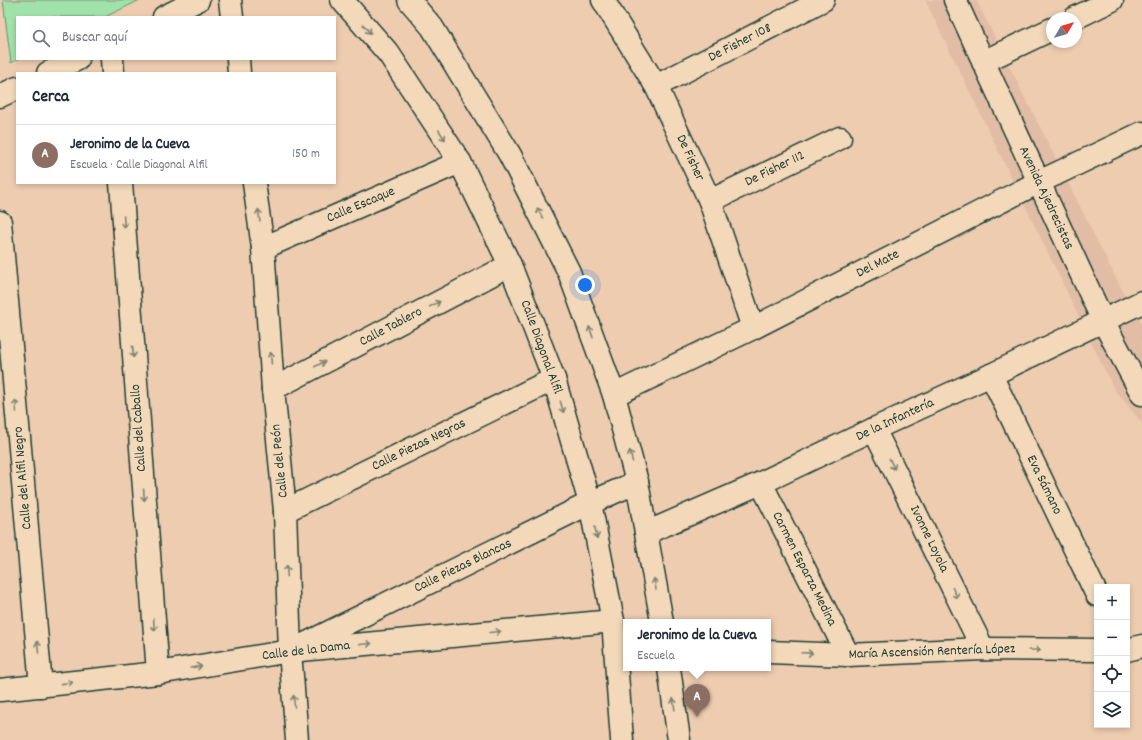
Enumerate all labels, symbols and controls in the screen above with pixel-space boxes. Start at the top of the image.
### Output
north arrow [1046,12,1082,48]
search box [16,16,336,60]
street label: De Fisher 108 [705,18,775,67]
one-way arrow [363,24,372,35]
icon: search [30,27,52,49]
text: Buscar aquí [62,27,127,49]
text: Cerca [32,86,69,110]
one-way arrow [438,130,447,141]
street label: De Fisher [671,132,710,185]
text: Jeronimo de la Cueva [70,134,189,156]
street label: Avenida Ajedrecistas [1013,143,1079,253]
text: A [41,145,49,164]
text: 150 m [292,145,320,164]
street label: De Fisher 112 [742,146,808,192]
text: Escuela · Calle Diagonal Alfil [70,156,208,175]
street label: Calle Escaque [324,182,398,228]
one-way arrow [535,207,543,219]
one-way arrow [255,209,262,222]
one-way arrow [120,215,127,228]
street label: Del Mate [853,245,903,283]
your location [575,275,595,295]
street label: Calle Diagonal Alfil [515,297,567,397]
one-way arrow [429,300,441,308]
street label: Calle Tablero [356,302,426,352]
one-way arrow [587,327,595,339]
one-way arrow [130,345,137,358]
one-way arrow [267,352,274,365]
one-way arrow [314,360,326,368]
street label: Calle del Caballo [126,384,152,472]
street label: De la Infantería [853,393,938,447]
one-way arrow [13,400,20,413]
one-way arrow [559,401,566,414]
street label: Calle Piezas Negras [369,414,470,476]
street label: Calle del Peón [266,423,294,499]
street label: Calle del Alfil Negro [9,426,37,530]
one-way arrow [626,450,634,463]
street label: Eva Sámano [1021,452,1067,518]
one-way arrow [888,458,896,470]
one-way arrow [141,488,148,501]
street label: Ivonne Loyola [904,502,954,576]
street label: Carmen Esparza Medina [766,508,842,630]
one-way arrow [592,526,600,539]
street label: Calle Piezas Blancas [411,534,515,598]
one-way arrow [283,565,291,578]
one-way arrow [651,577,659,590]
map controls [1094,584,1130,728]
button: + [1094,584,1130,620]
one-way arrow [952,587,959,599]
one-way arrow [150,618,157,631]
popup [623,619,771,671]
button: − [1094,620,1130,656]
text: Jeronimo de la Cueva [637,625,757,647]
one-way arrow [488,628,501,636]
street label: Calle de la Dama [261,636,352,666]
street label: María Ascensión Rentería López [848,639,1016,665]
one-way arrow [34,641,41,654]
one-way arrow [359,641,372,648]
one-way arrow [1028,646,1041,654]
text: Escuela [637,647,674,666]
one-way arrow [800,650,813,657]
button: locate [1094,656,1130,692]
one-way arrow [189,663,202,671]
one-way arrow [60,679,73,687]
pin: A [684,684,710,717]
button: layers [1094,692,1130,728]
one-way arrow [291,695,298,708]
one-way arrow [670,698,678,711]

